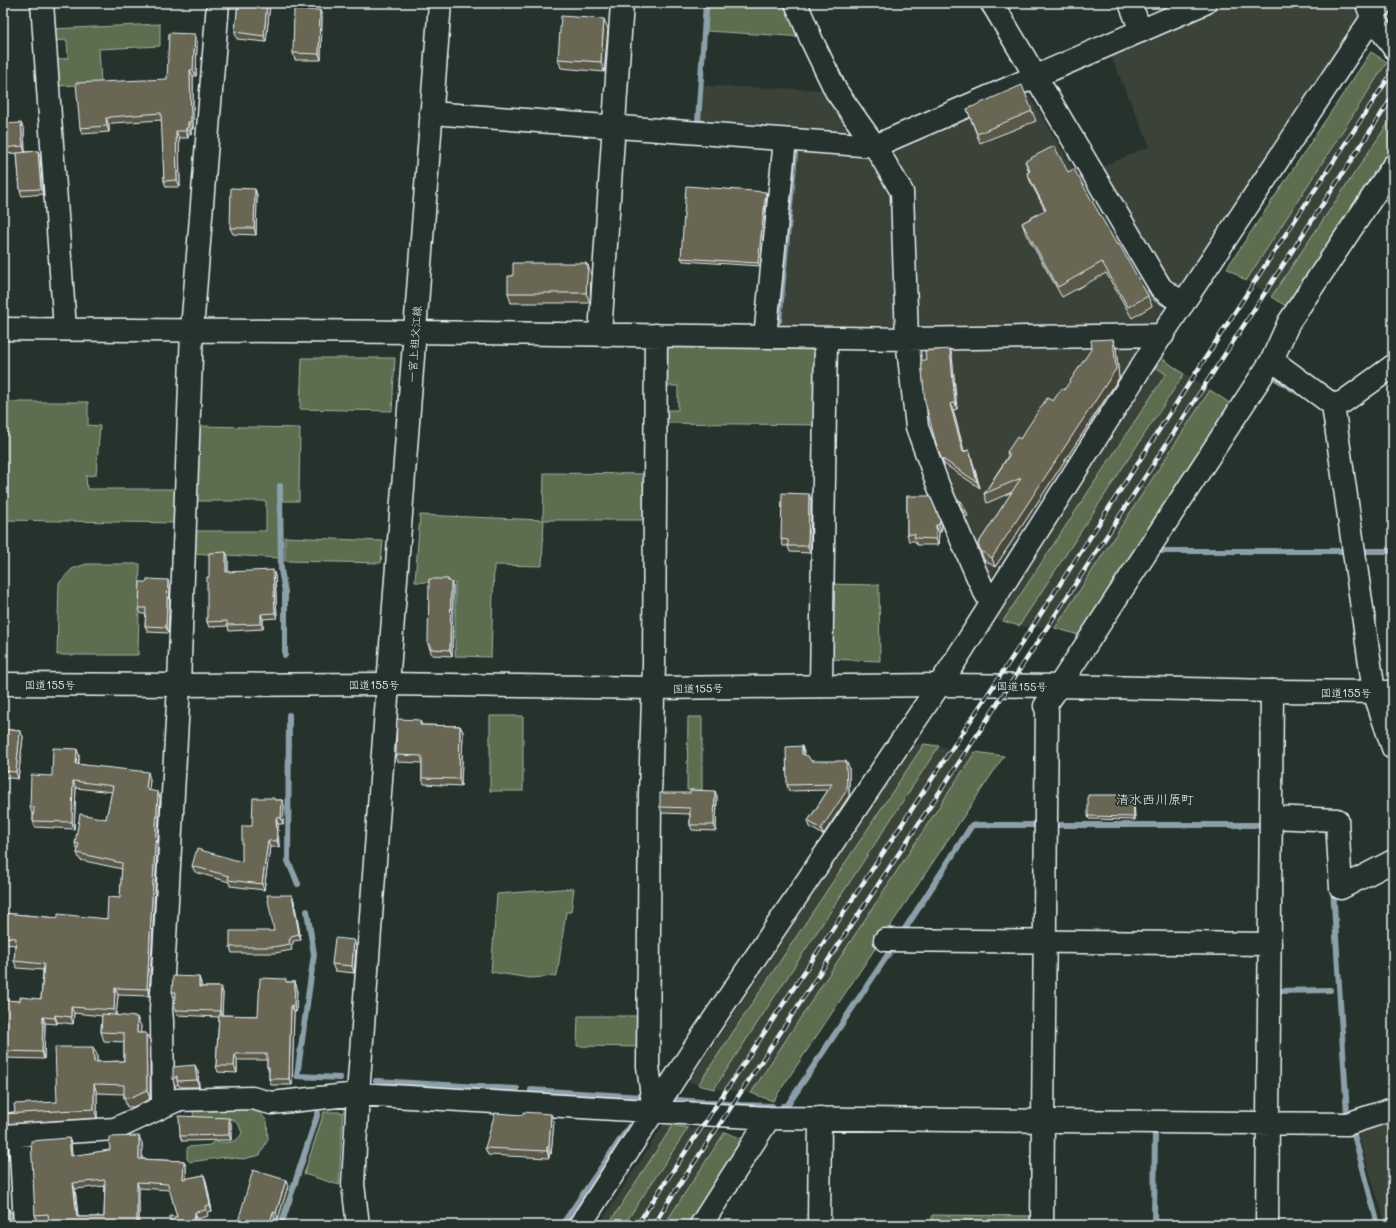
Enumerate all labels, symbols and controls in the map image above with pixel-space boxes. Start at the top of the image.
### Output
street label: 一宮上祖父江線 [404,305,424,383]
street label: 国道155号 [25,677,75,692]
street label: 国道155号 [349,677,399,692]
street label: 国道155号 [996,678,1048,694]
street label: 国道155号 [672,680,724,696]
street label: 国道155号 [1321,685,1371,700]
district label: 清水西川原町 [1116,790,1194,807]

